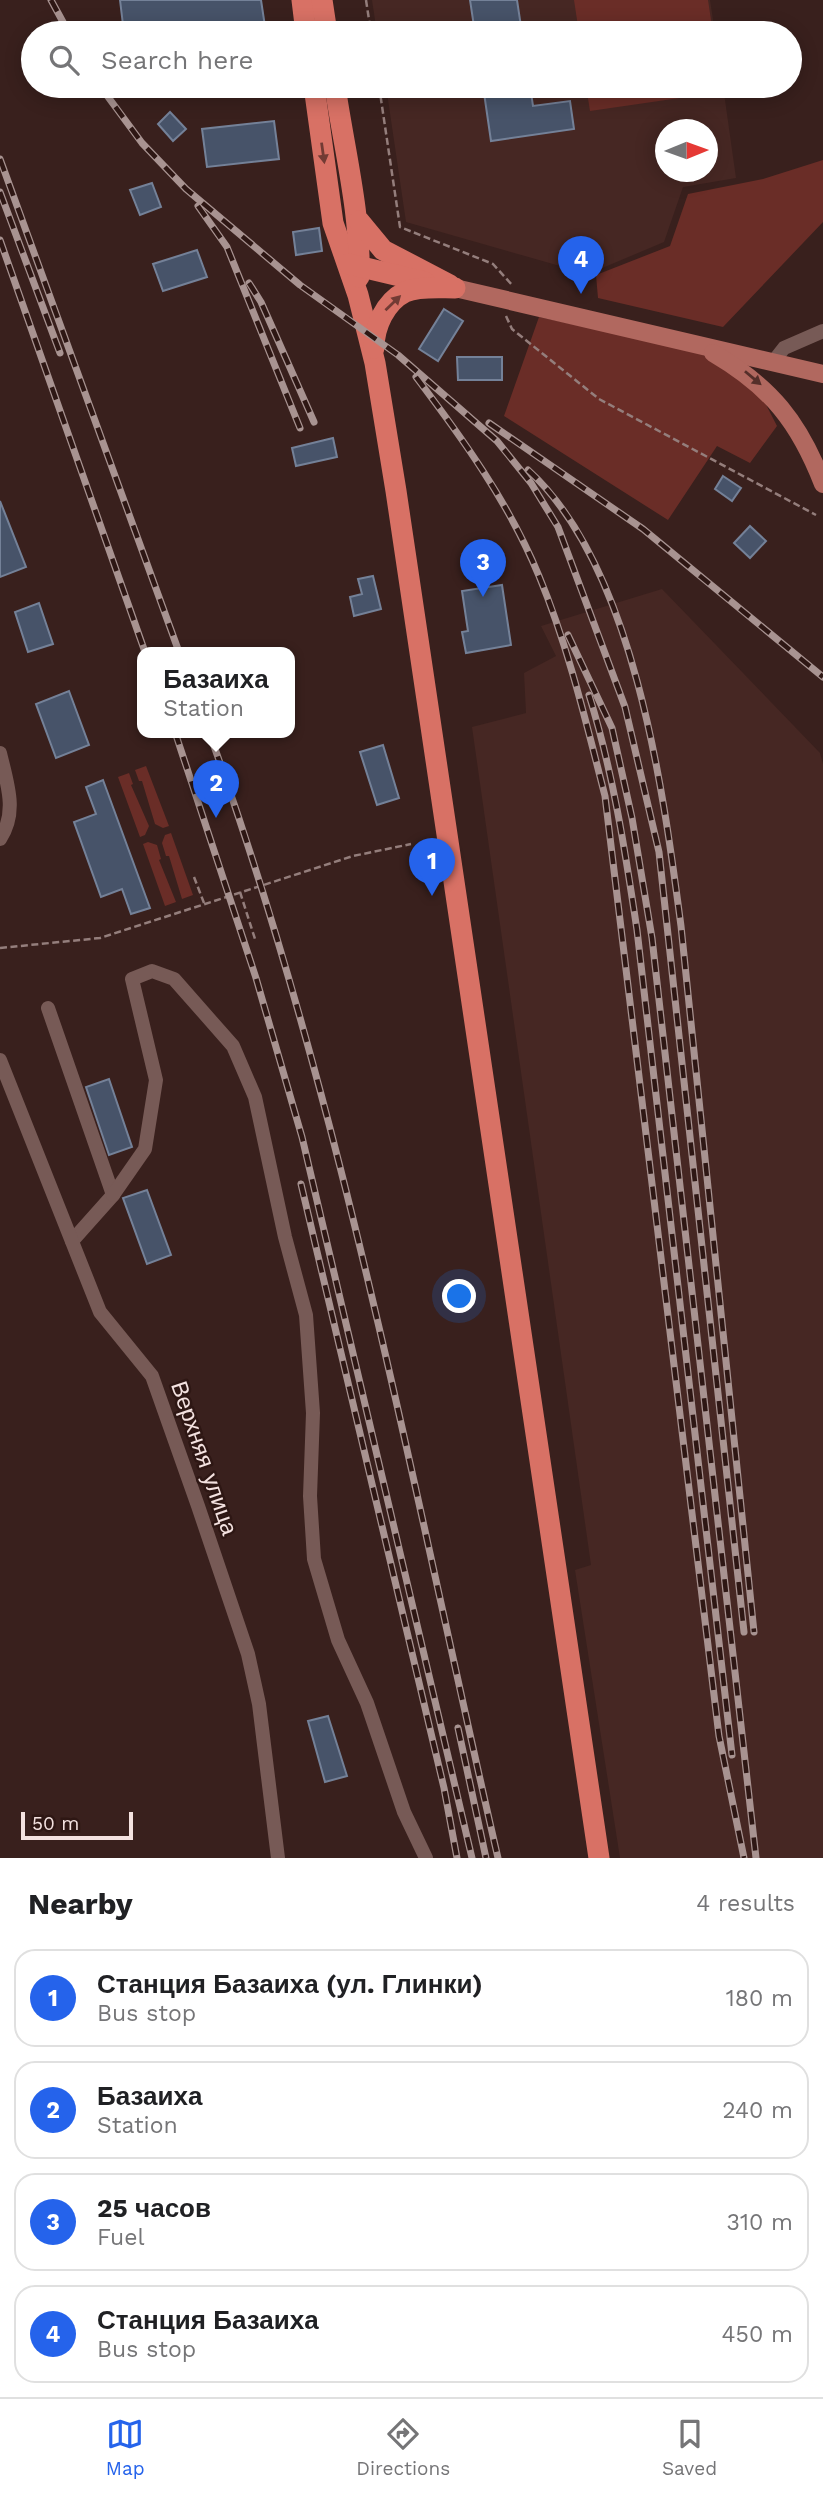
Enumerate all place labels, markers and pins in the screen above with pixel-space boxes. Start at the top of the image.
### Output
pin: 4 [558,236,604,294]
pin: 3 [460,539,506,597]
pin: 2 [193,760,239,818]
pin: 1 [409,838,455,896]

